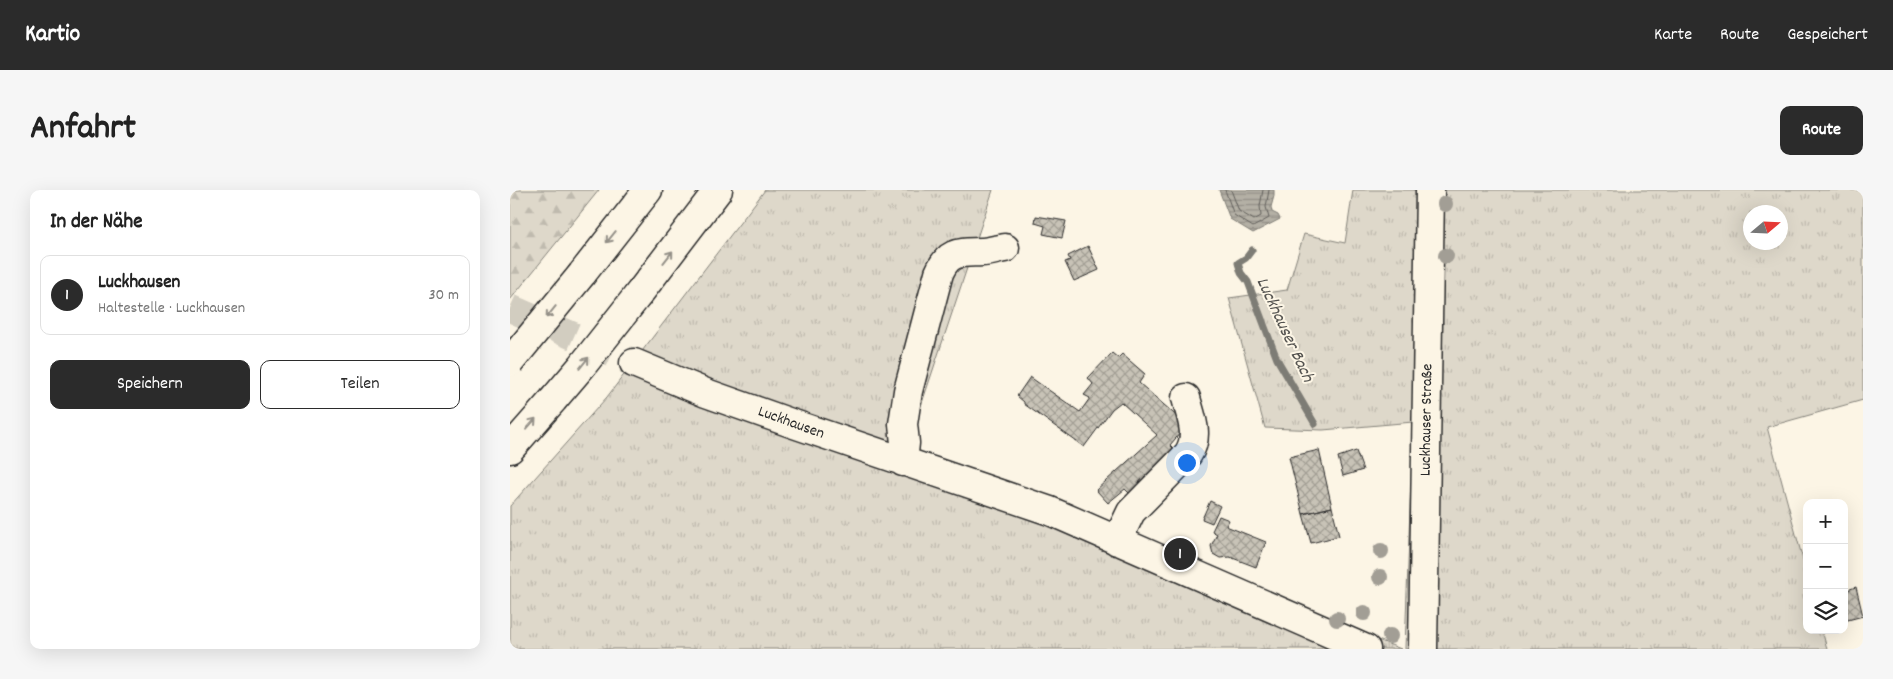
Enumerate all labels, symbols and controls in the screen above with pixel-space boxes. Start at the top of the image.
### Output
text: Kartio [25,18,80,52]
text: Karte [1654,23,1692,48]
text: Route [1720,23,1759,48]
text: Gespeichert [1787,23,1868,48]
text: Anfahrt [30,105,136,155]
button: Route [1780,106,1863,155]
north arrow [1743,205,1788,250]
text: In der Nähe [50,208,142,238]
one-way arrow [605,230,616,243]
one-way arrow [662,251,673,264]
text: Luckhausen [98,270,180,297]
water label: Luckhauser Bach [1249,274,1320,387]
text: 1 [65,284,69,307]
text: 30 m [429,284,459,307]
text: Haltestelle · Luckhausen [98,297,245,320]
one-way arrow [546,305,557,318]
one-way arrow [579,357,590,370]
button: Speichern [50,360,250,409]
button: Teilen [260,360,460,409]
street label: Luckhauser Straße [1415,364,1439,476]
street label: Luckhausen [754,400,828,446]
one-way arrow [526,418,537,431]
your location [1174,450,1200,476]
map controls [1803,499,1848,634]
button: + [1803,499,1848,544]
pin: 1 [1164,535,1196,573]
button: − [1803,544,1848,589]
button: layers [1803,589,1848,634]

